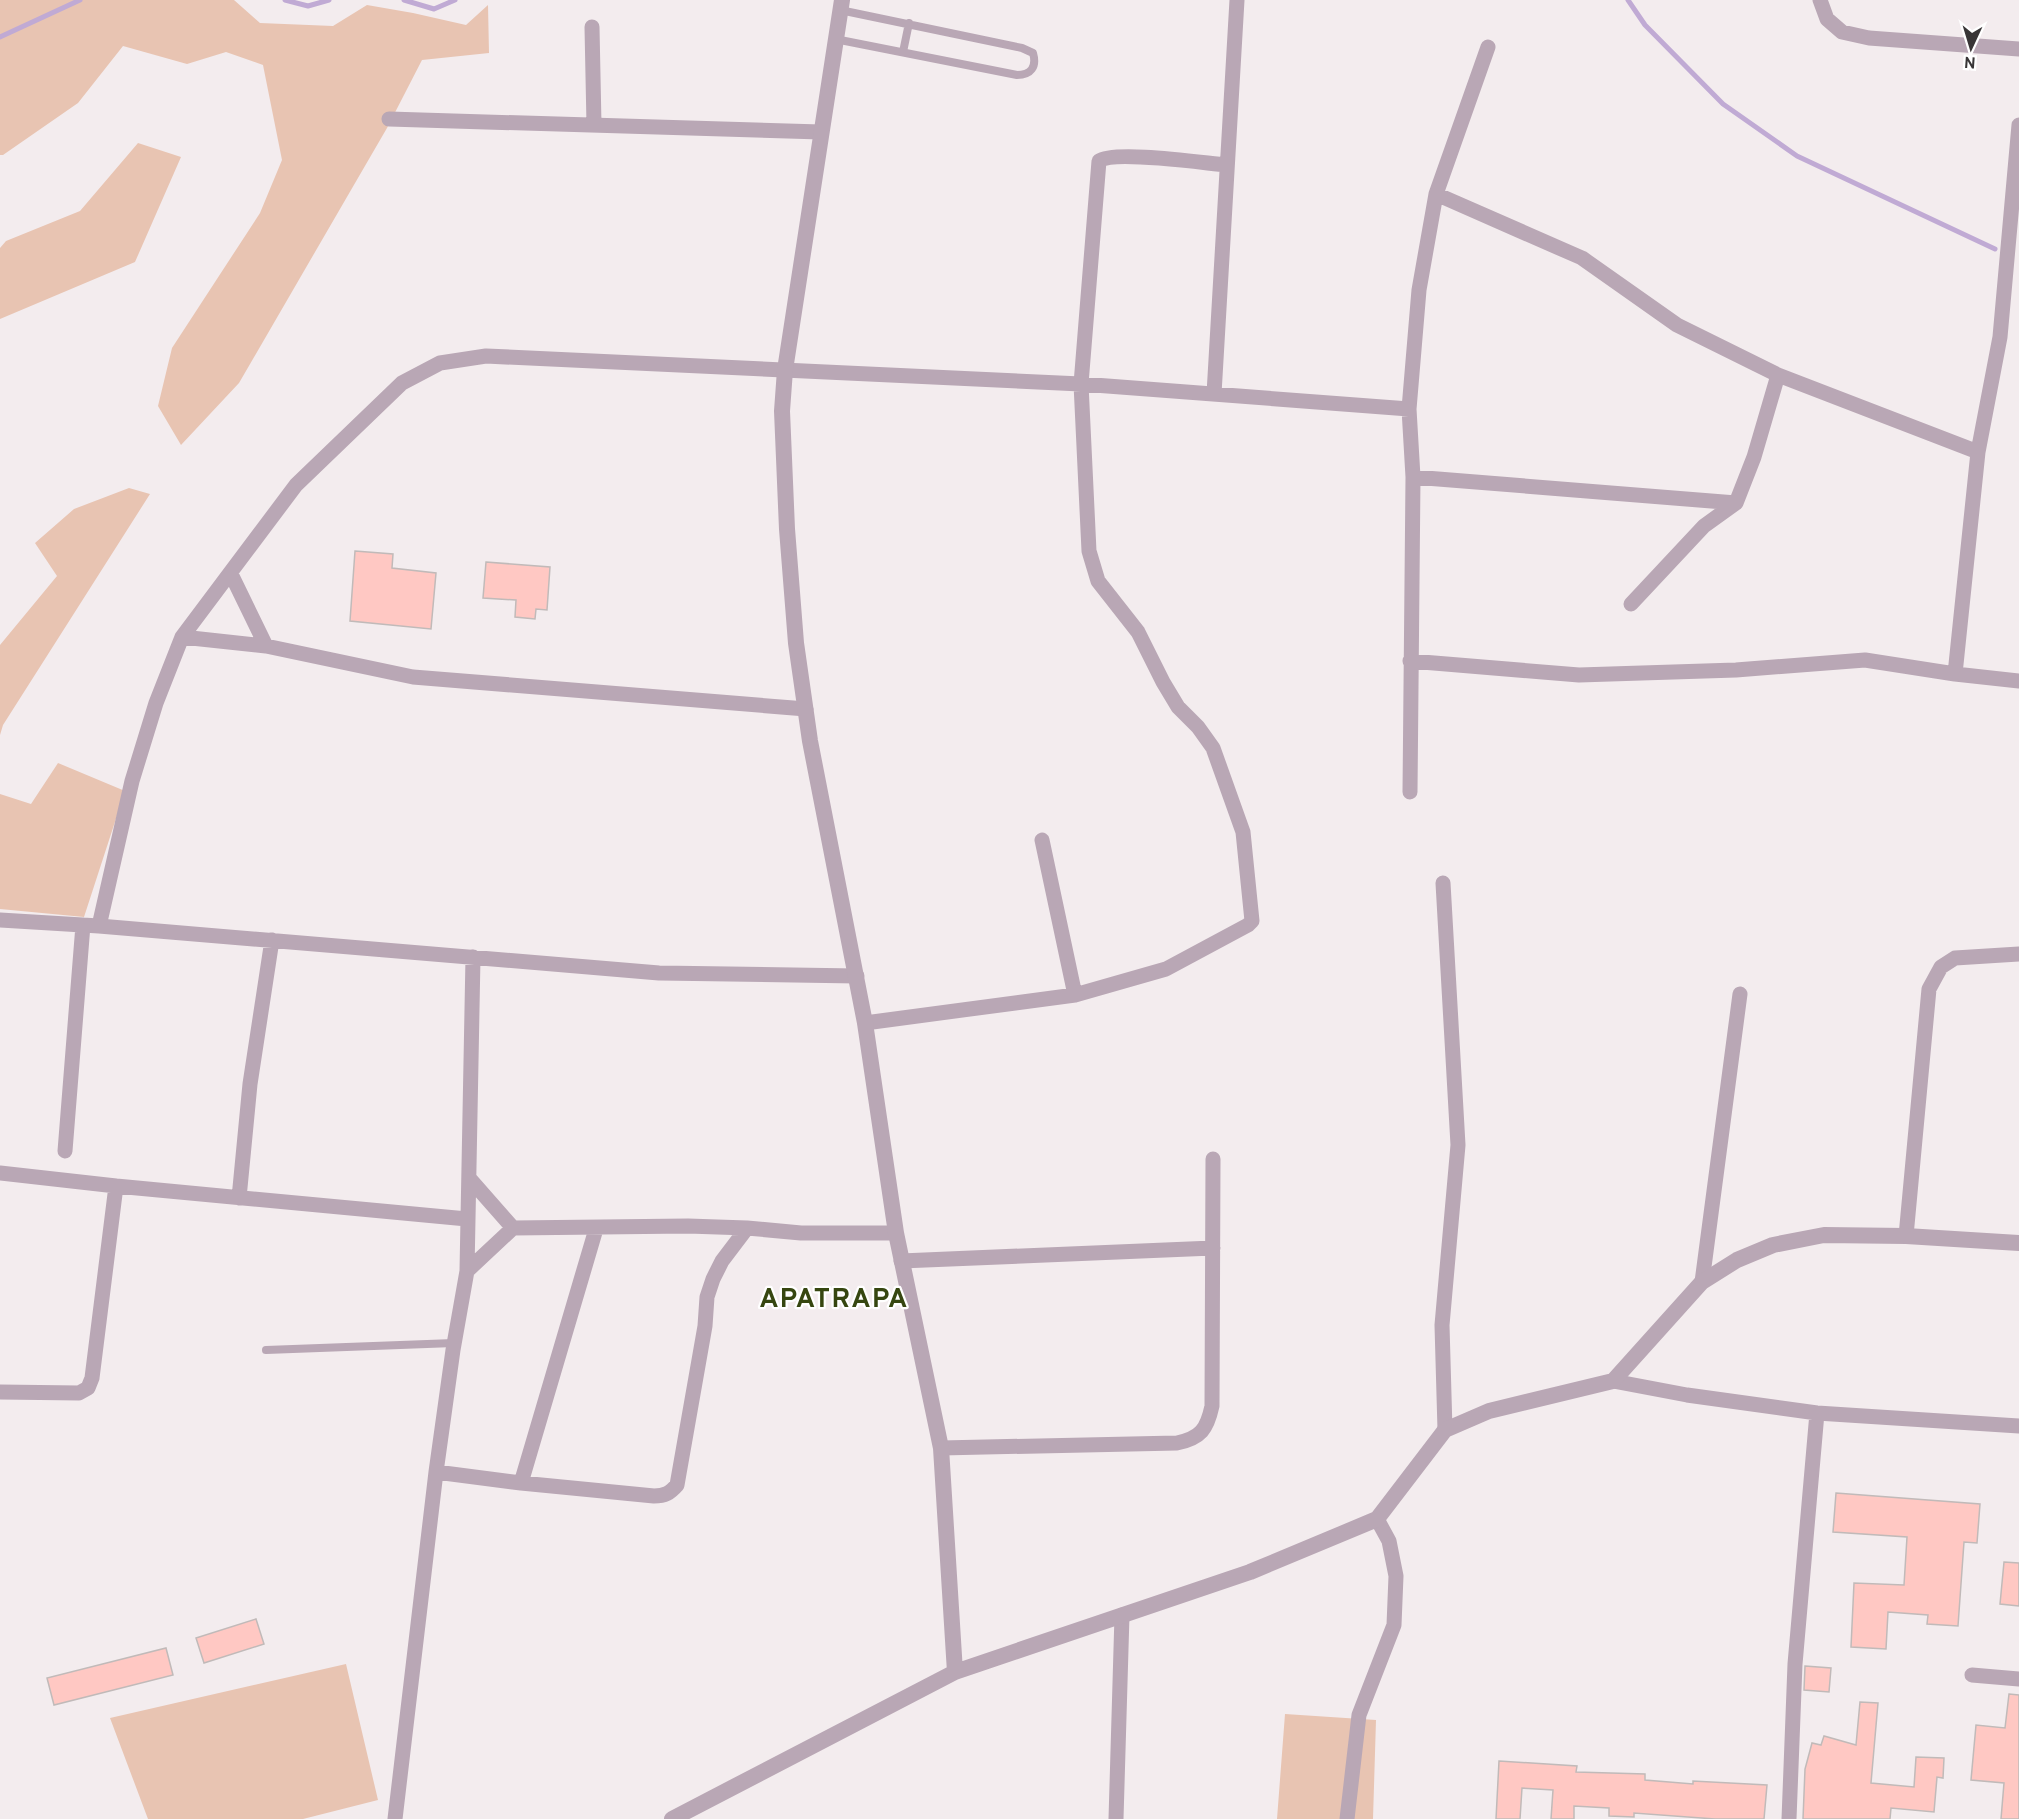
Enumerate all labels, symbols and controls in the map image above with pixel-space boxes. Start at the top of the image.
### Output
north arrow [1941,18,2001,78]
text: N [1964,51,1977,71]
district label: APATRAPA [759,1283,909,1317]

